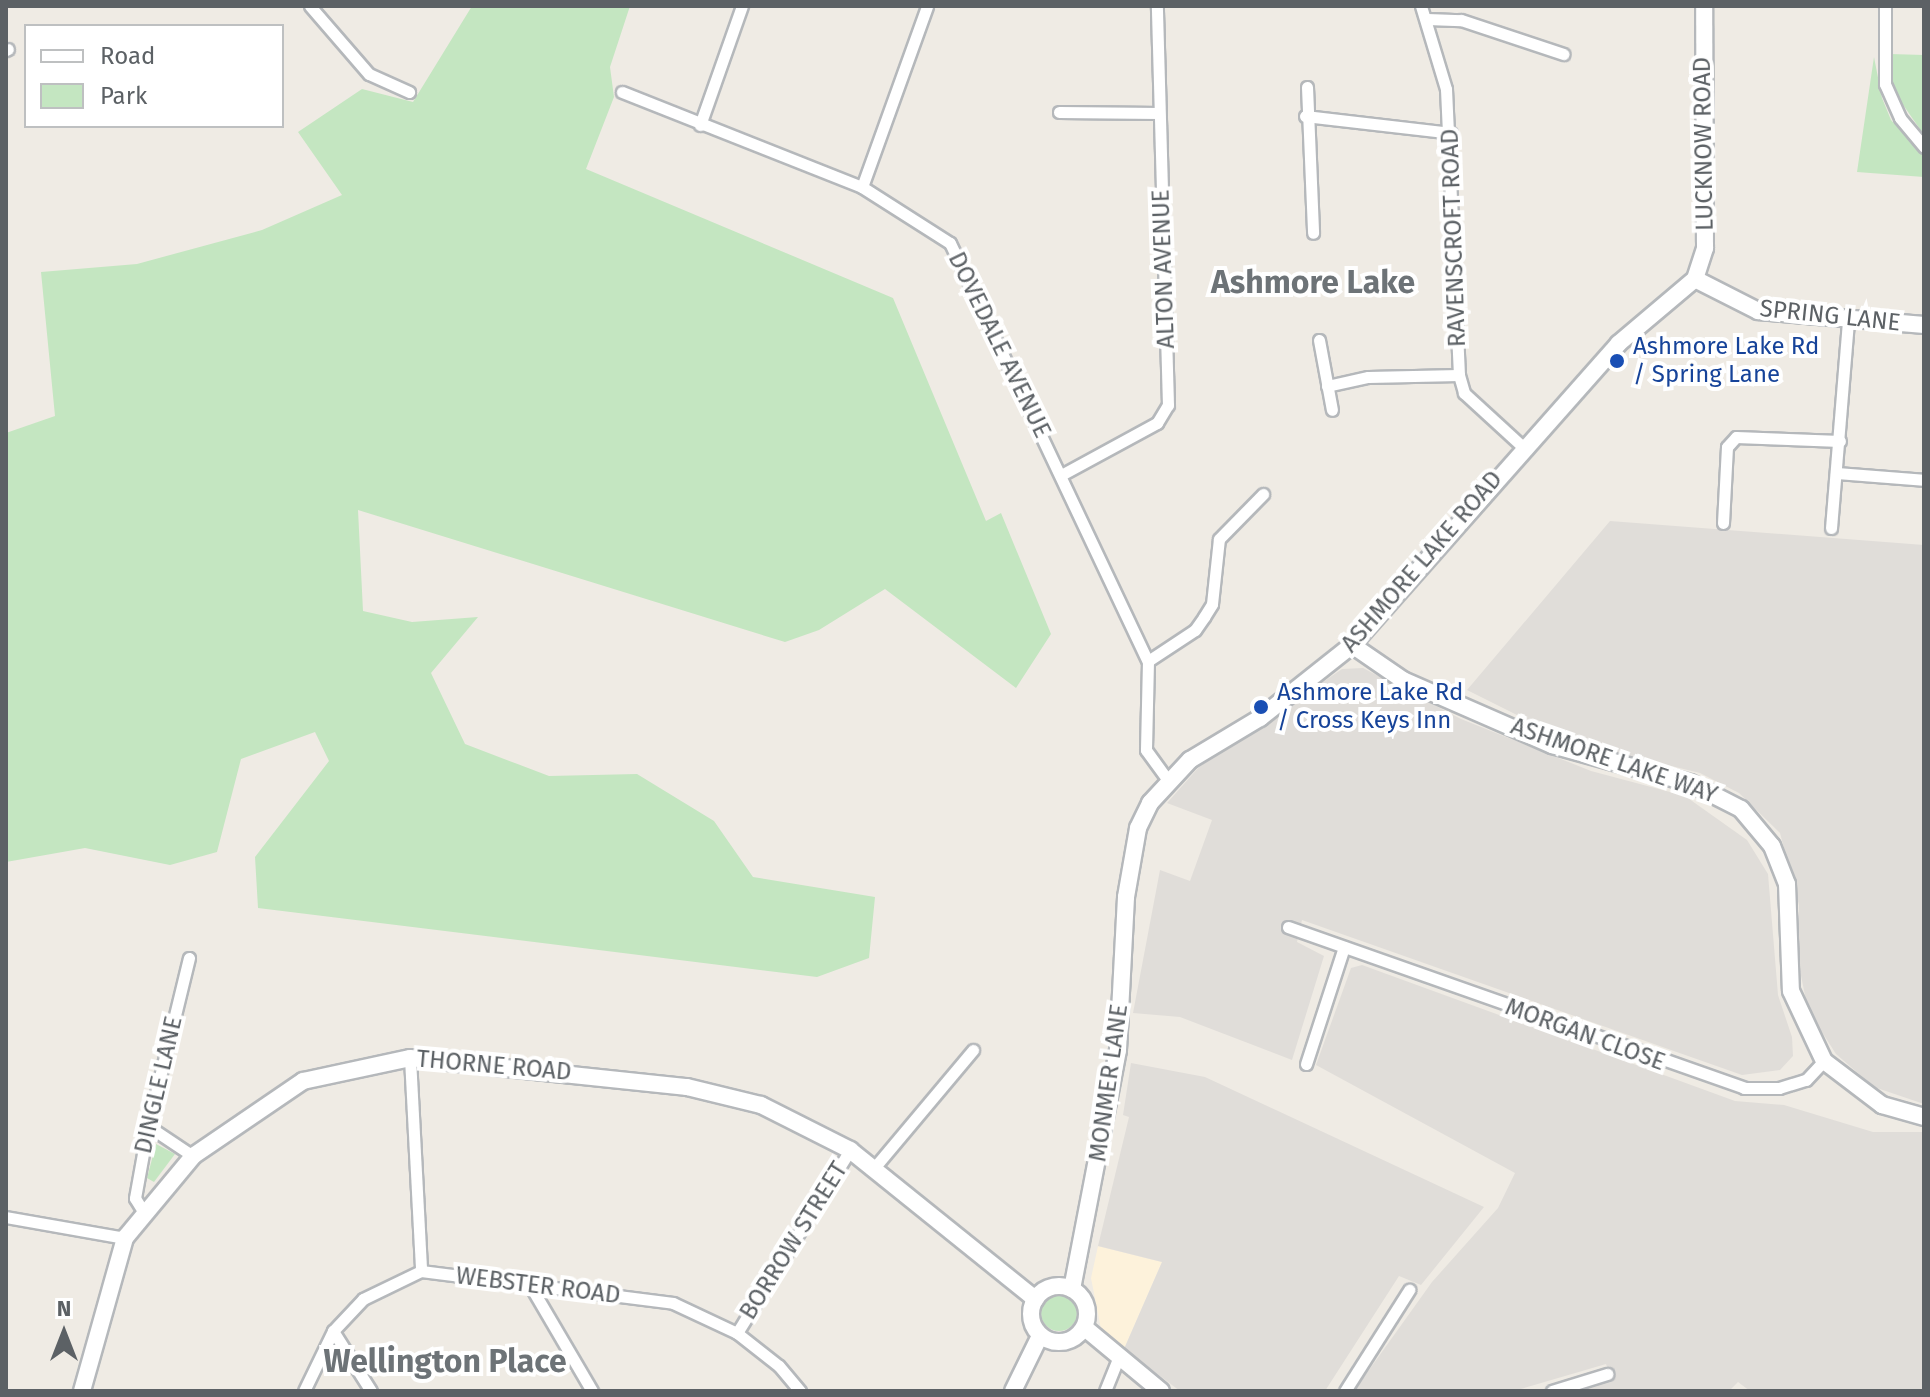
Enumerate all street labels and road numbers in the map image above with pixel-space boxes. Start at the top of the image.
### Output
street label: LUCKNOW ROAD [1688,57,1720,231]
street label: RAVENSCROFT ROAD [1436,128,1472,348]
street label: ALTON AVENUE [1147,189,1181,349]
street label: DOVEDALE AVENUE [942,247,1056,443]
street label: SPRING LANE [1758,294,1902,338]
street label: ASHMORE LAKE ROAD [1335,465,1509,659]
street label: ASHMORE LAKE WAY [1507,712,1721,810]
street label: MORGAN CLOSE [1501,993,1669,1077]
street label: MONMER LANE [1084,1002,1134,1164]
street label: DINGLE LANE [129,1013,189,1157]
street label: THORNE ROAD [415,1045,573,1087]
street label: BORROW STREET [734,1157,854,1325]
street label: WEBSTER ROAD [454,1262,622,1310]

